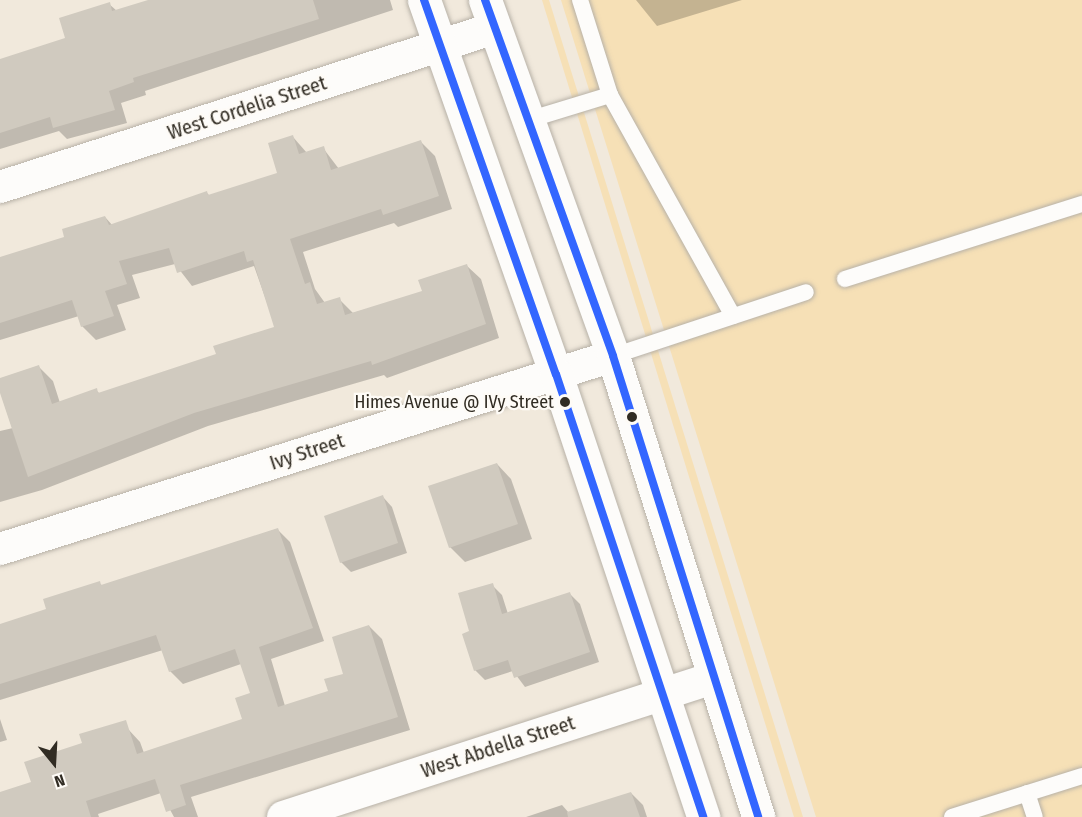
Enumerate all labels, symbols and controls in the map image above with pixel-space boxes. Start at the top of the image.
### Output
street label: West Cordelia Street [164,71,330,145]
place label: Himes Avenue @ IVy Street [355,391,554,413]
marker: Himes Avenue @ IVy Street [559,396,571,408]
unlabelled marker [626,411,638,423]
street label: Ivy Street [267,429,347,475]
street label: West Abdella Street [418,711,578,783]
north arrow [24,733,84,793]
text: N [52,770,67,791]

